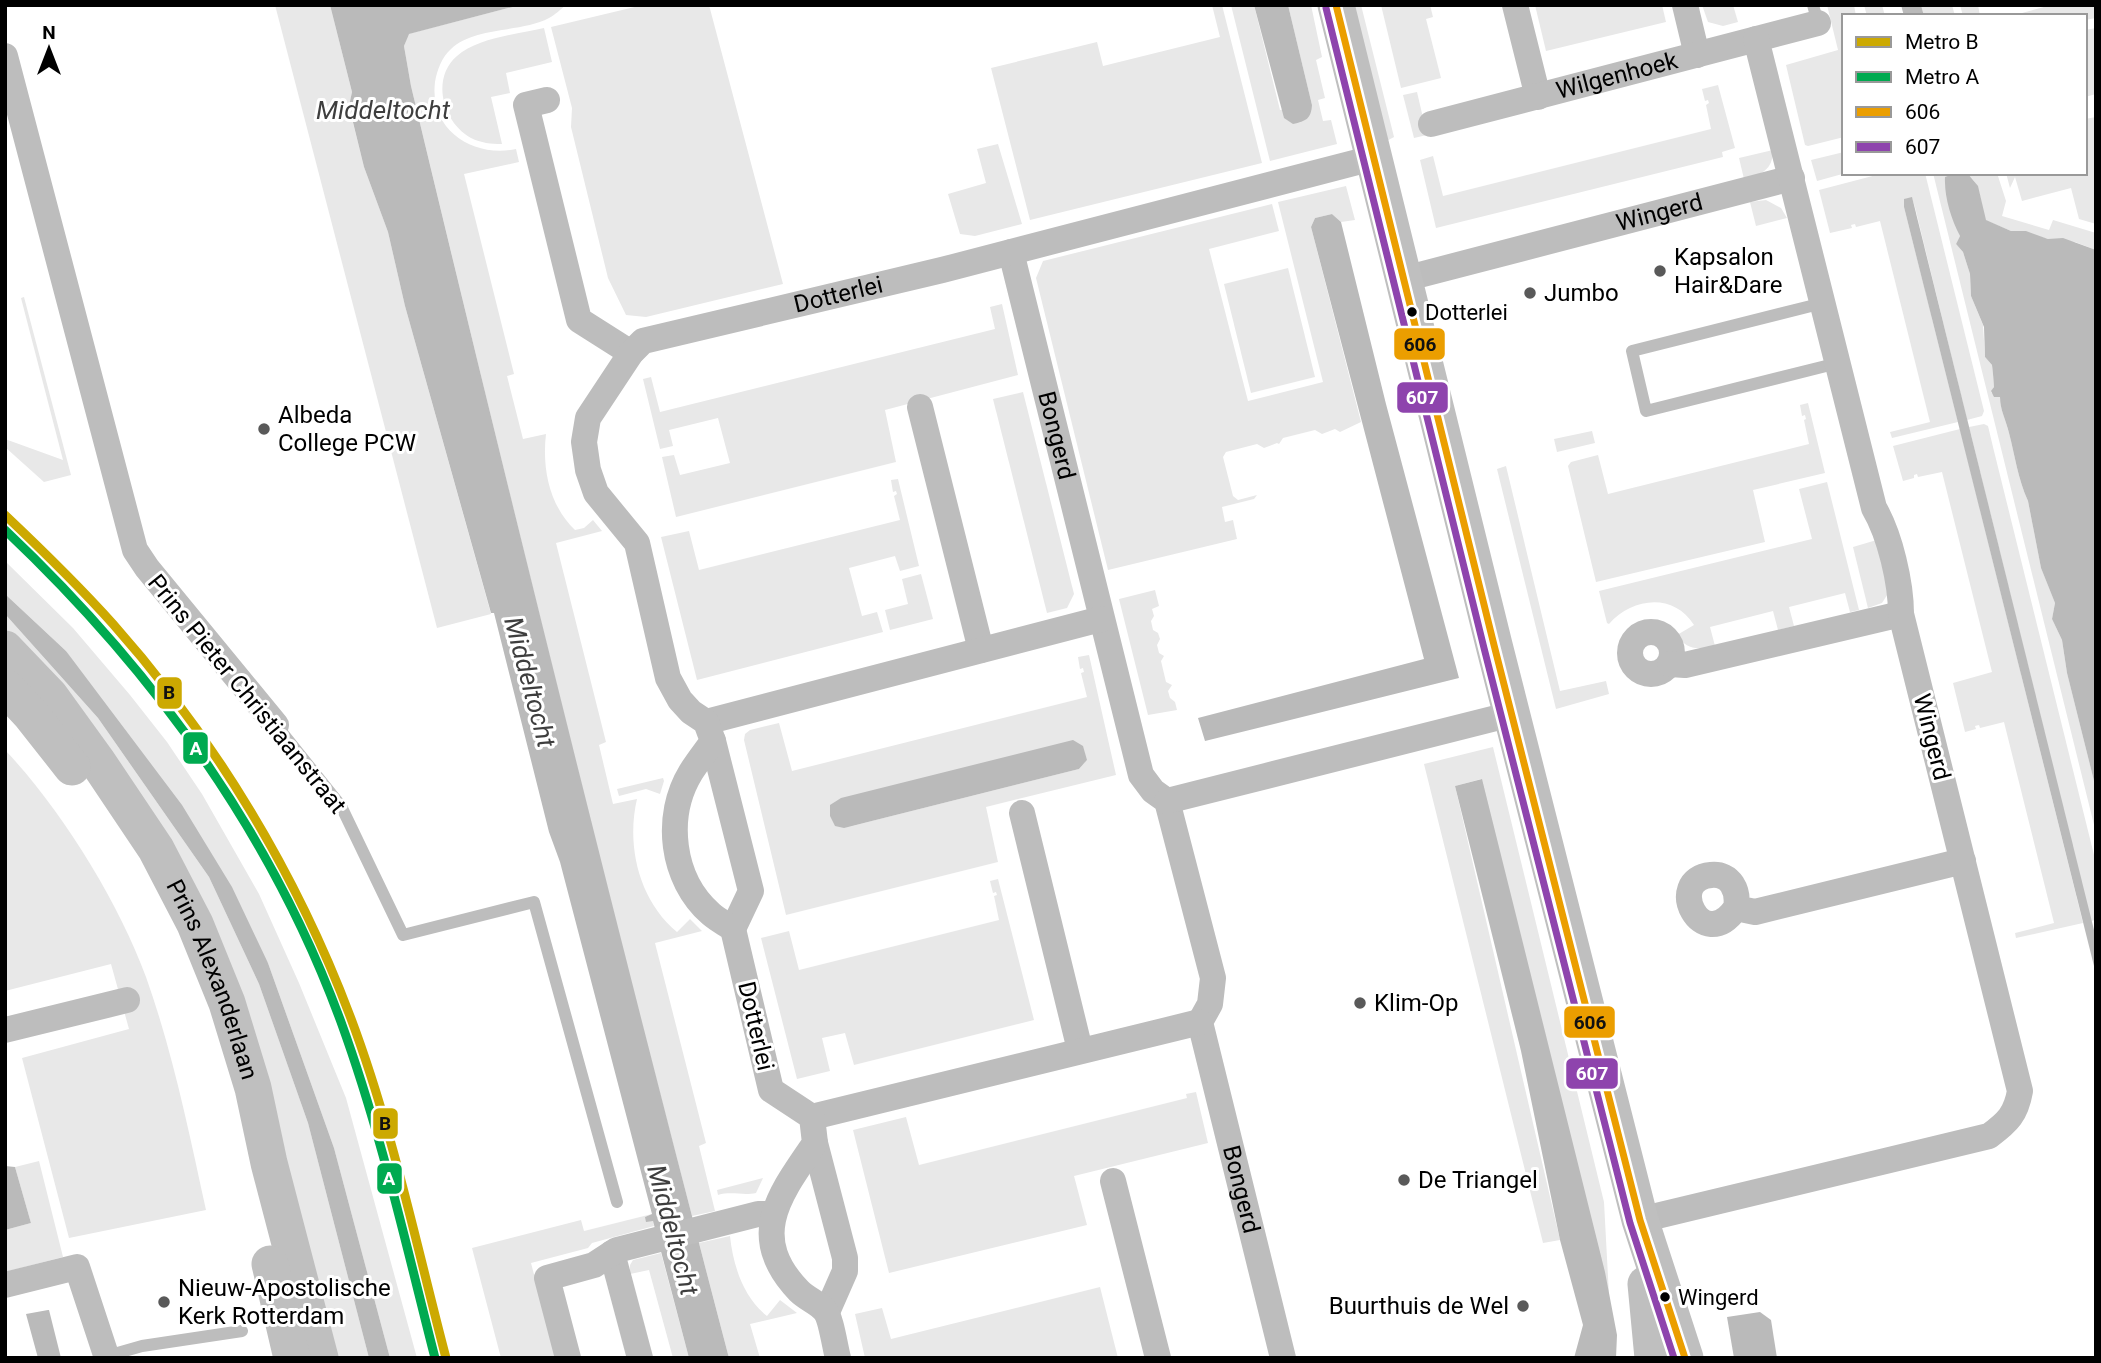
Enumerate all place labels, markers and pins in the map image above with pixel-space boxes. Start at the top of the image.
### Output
place label: Kapsalon Hair&Dare [1674,243,1783,299]
marker: Kapsalon Hair&Dare [1652,263,1668,279]
place label: Jumbo [1544,279,1619,307]
marker: Jumbo [1522,285,1538,301]
place label: Dotterlei [1425,300,1508,325]
marker: Dotterlei [1405,305,1419,319]
place label: Albeda College PCW [278,401,416,457]
marker: Albeda College PCW [256,421,272,437]
place label: Klim-Op [1374,989,1458,1017]
marker: Klim-Op [1352,995,1368,1011]
place label: De Triangel [1418,1166,1538,1194]
marker: De Triangel [1396,1172,1412,1188]
place label: Nieuw-Apostolische Kerk Rotterdam [178,1274,391,1330]
place label: Wingerd [1678,1285,1759,1310]
marker: Wingerd [1658,1290,1672,1304]
place label: Buurthuis de Wel [1329,1292,1509,1320]
marker: Nieuw-Apostolische Kerk Rotterdam [156,1294,172,1310]
marker: Buurthuis de Wel [1515,1298,1531,1314]

